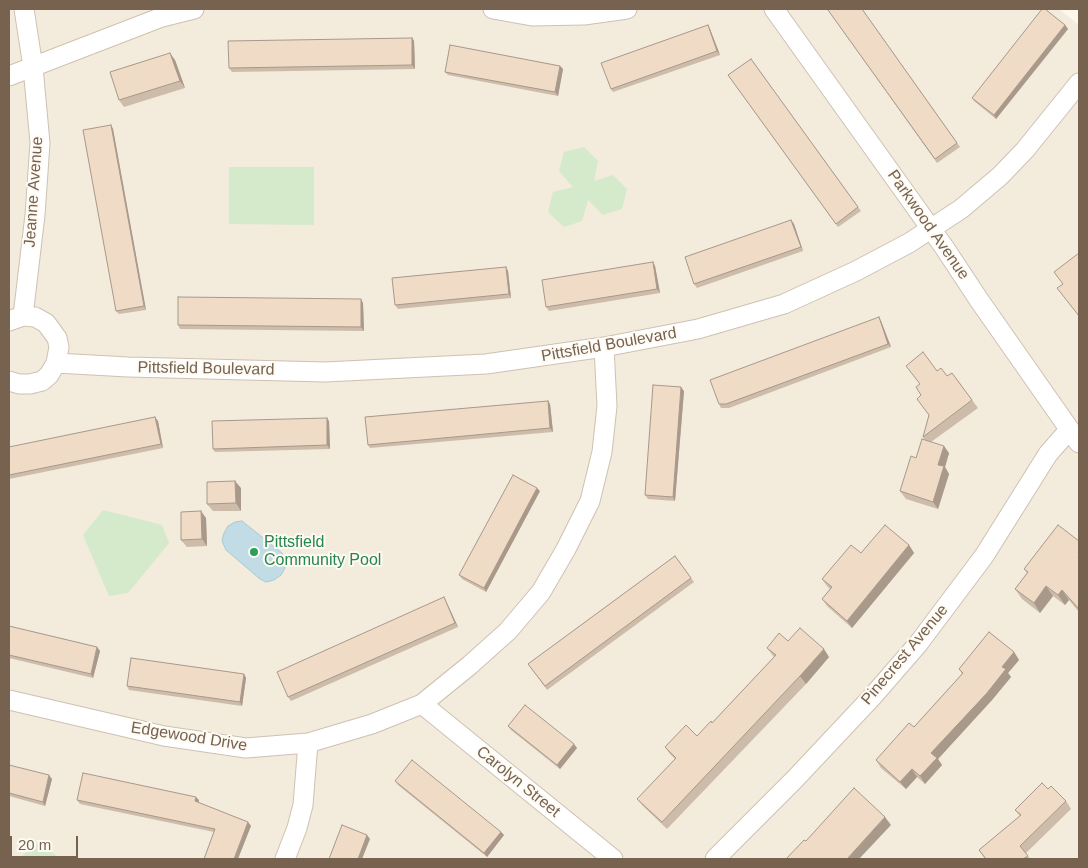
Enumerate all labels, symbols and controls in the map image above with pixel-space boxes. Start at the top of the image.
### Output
street label: Jeanne Avenue [21,136,47,248]
street label: Parkwood Avenue [883,166,973,284]
street label: Pittsfield Boulevard [540,324,678,366]
street label: Pittsfield Boulevard [137,358,275,380]
place label: Pittsfield Community Pool [264,533,381,571]
marker: Pittsfield Community Pool [248,546,260,558]
street label: Pinecrest Avenue [857,601,953,709]
street label: Edgewood Drive [130,718,248,756]
street label: Carolyn Street [472,742,564,822]
scale bar [12,826,80,858]
text: 20 m [18,836,51,853]

